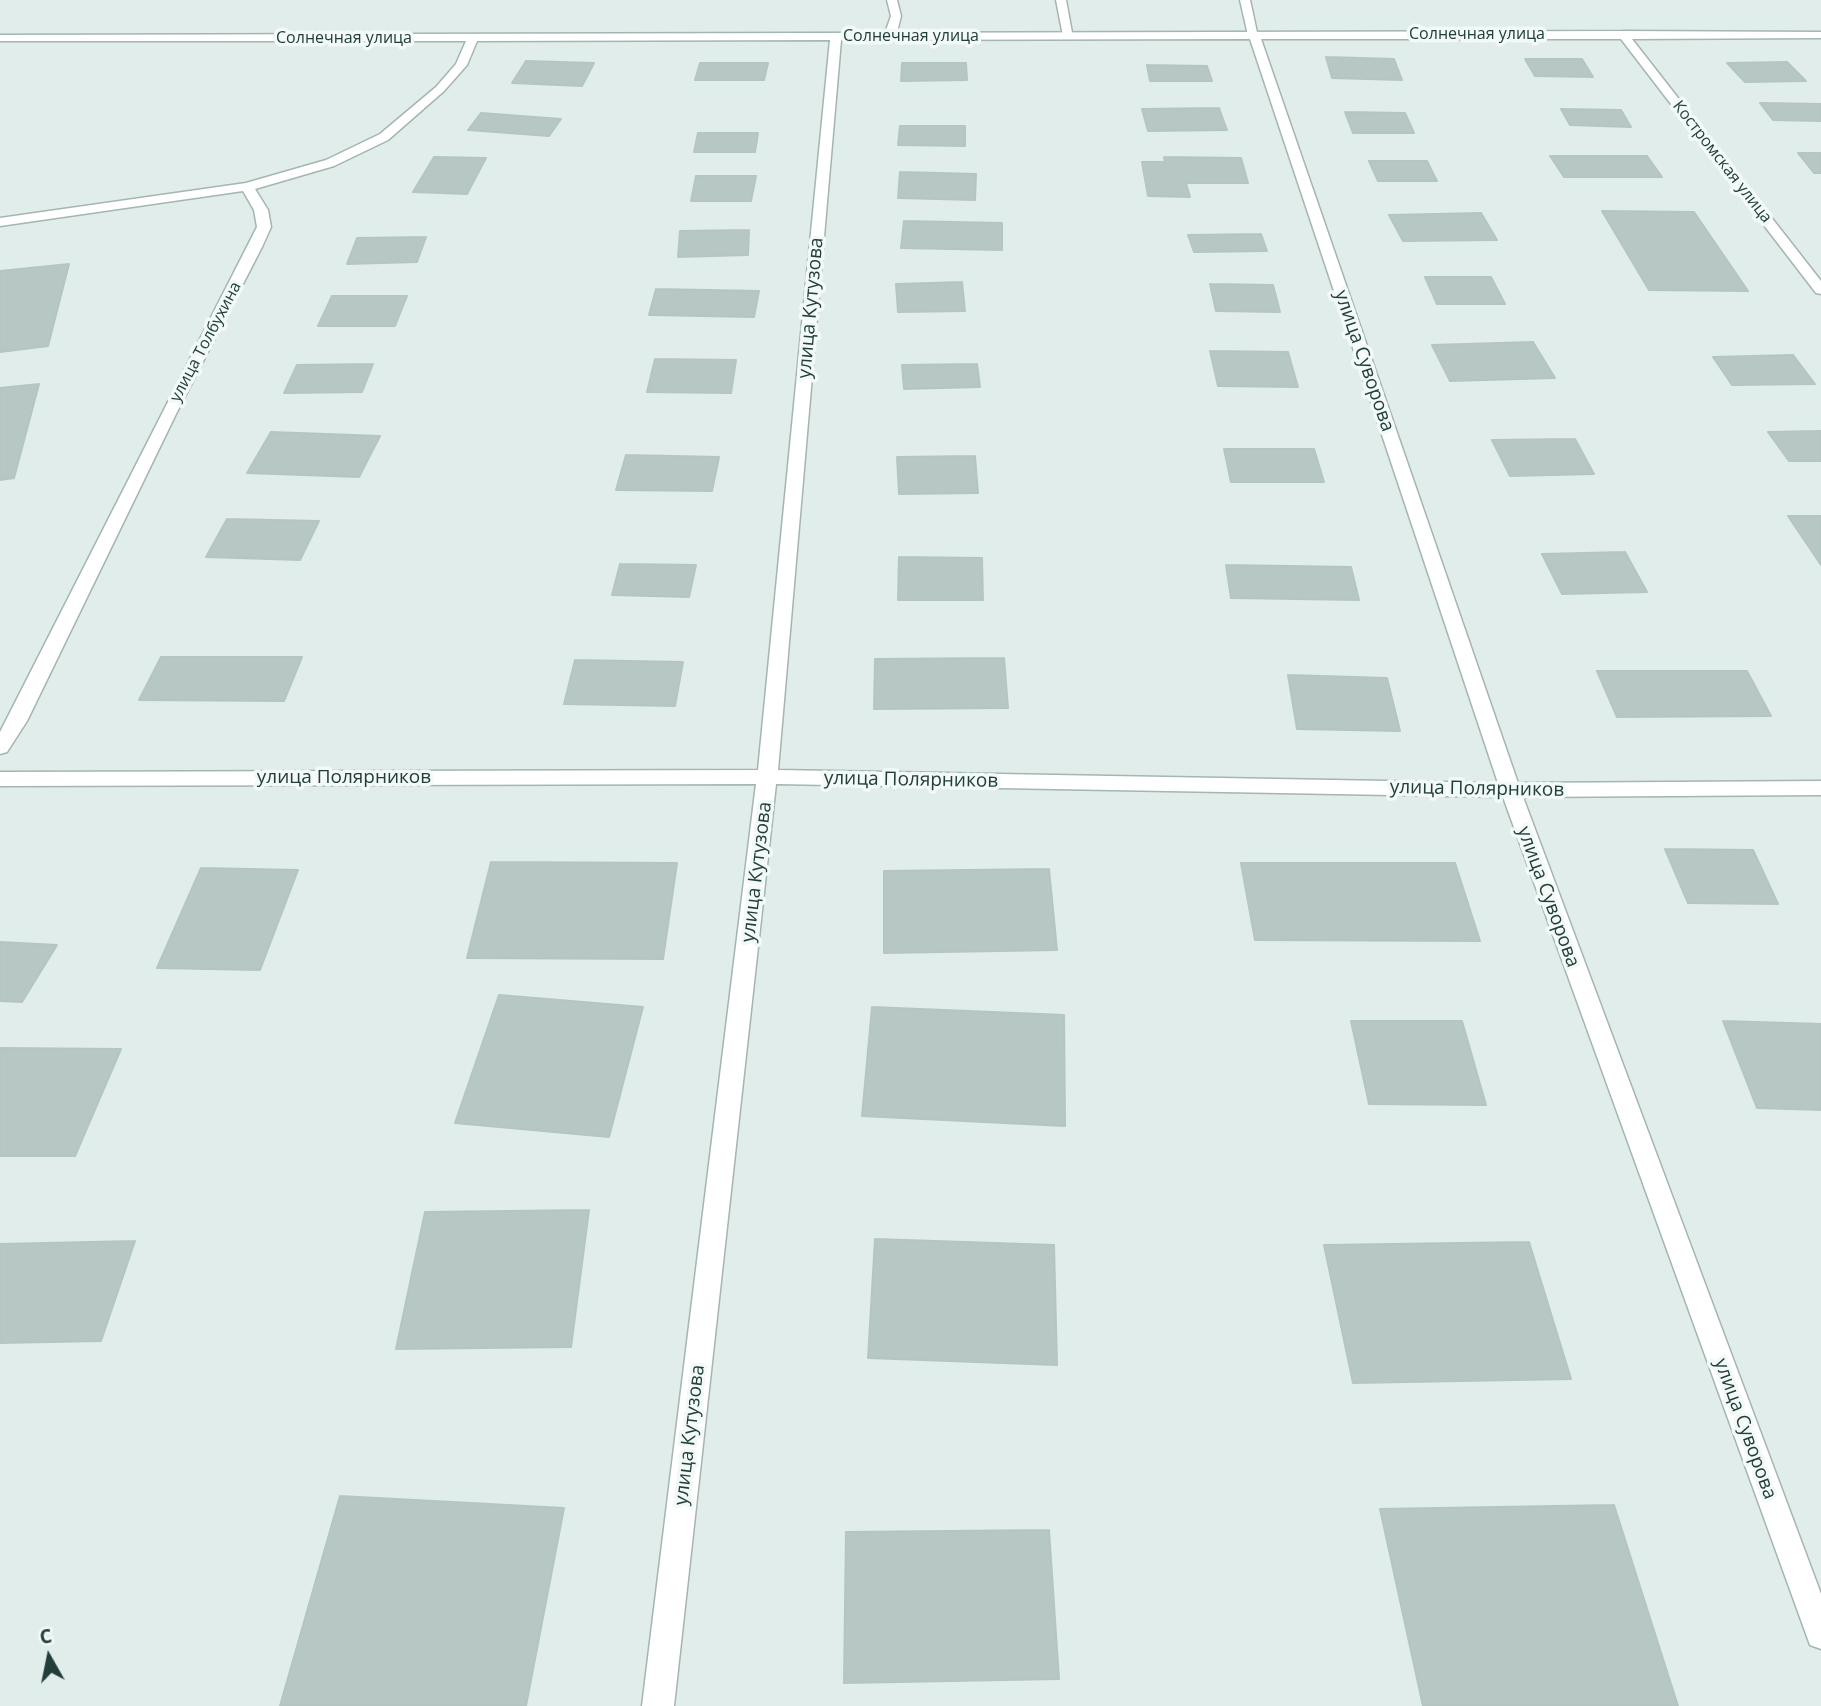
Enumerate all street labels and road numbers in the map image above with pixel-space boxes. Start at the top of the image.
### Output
street label: Солнечная улица [1409,24,1545,44]
street label: Солнечная улица [843,26,979,46]
street label: Солнечная улица [276,28,412,48]
street label: Костромская улица [1668,97,1776,227]
street label: улица Кутузова [793,237,829,379]
street label: улица Толбухина [166,279,246,405]
street label: улица Суворова [1329,287,1399,435]
street label: улица Полярников [257,767,431,789]
street label: улица Полярников [824,767,998,793]
street label: улица Полярников [1390,776,1564,802]
street label: улица Кутузова [737,800,777,944]
street label: улица Суворова [1512,823,1584,971]
street label: улица Суворова [1709,1355,1781,1503]
street label: улица Кутузова [670,1363,710,1507]

